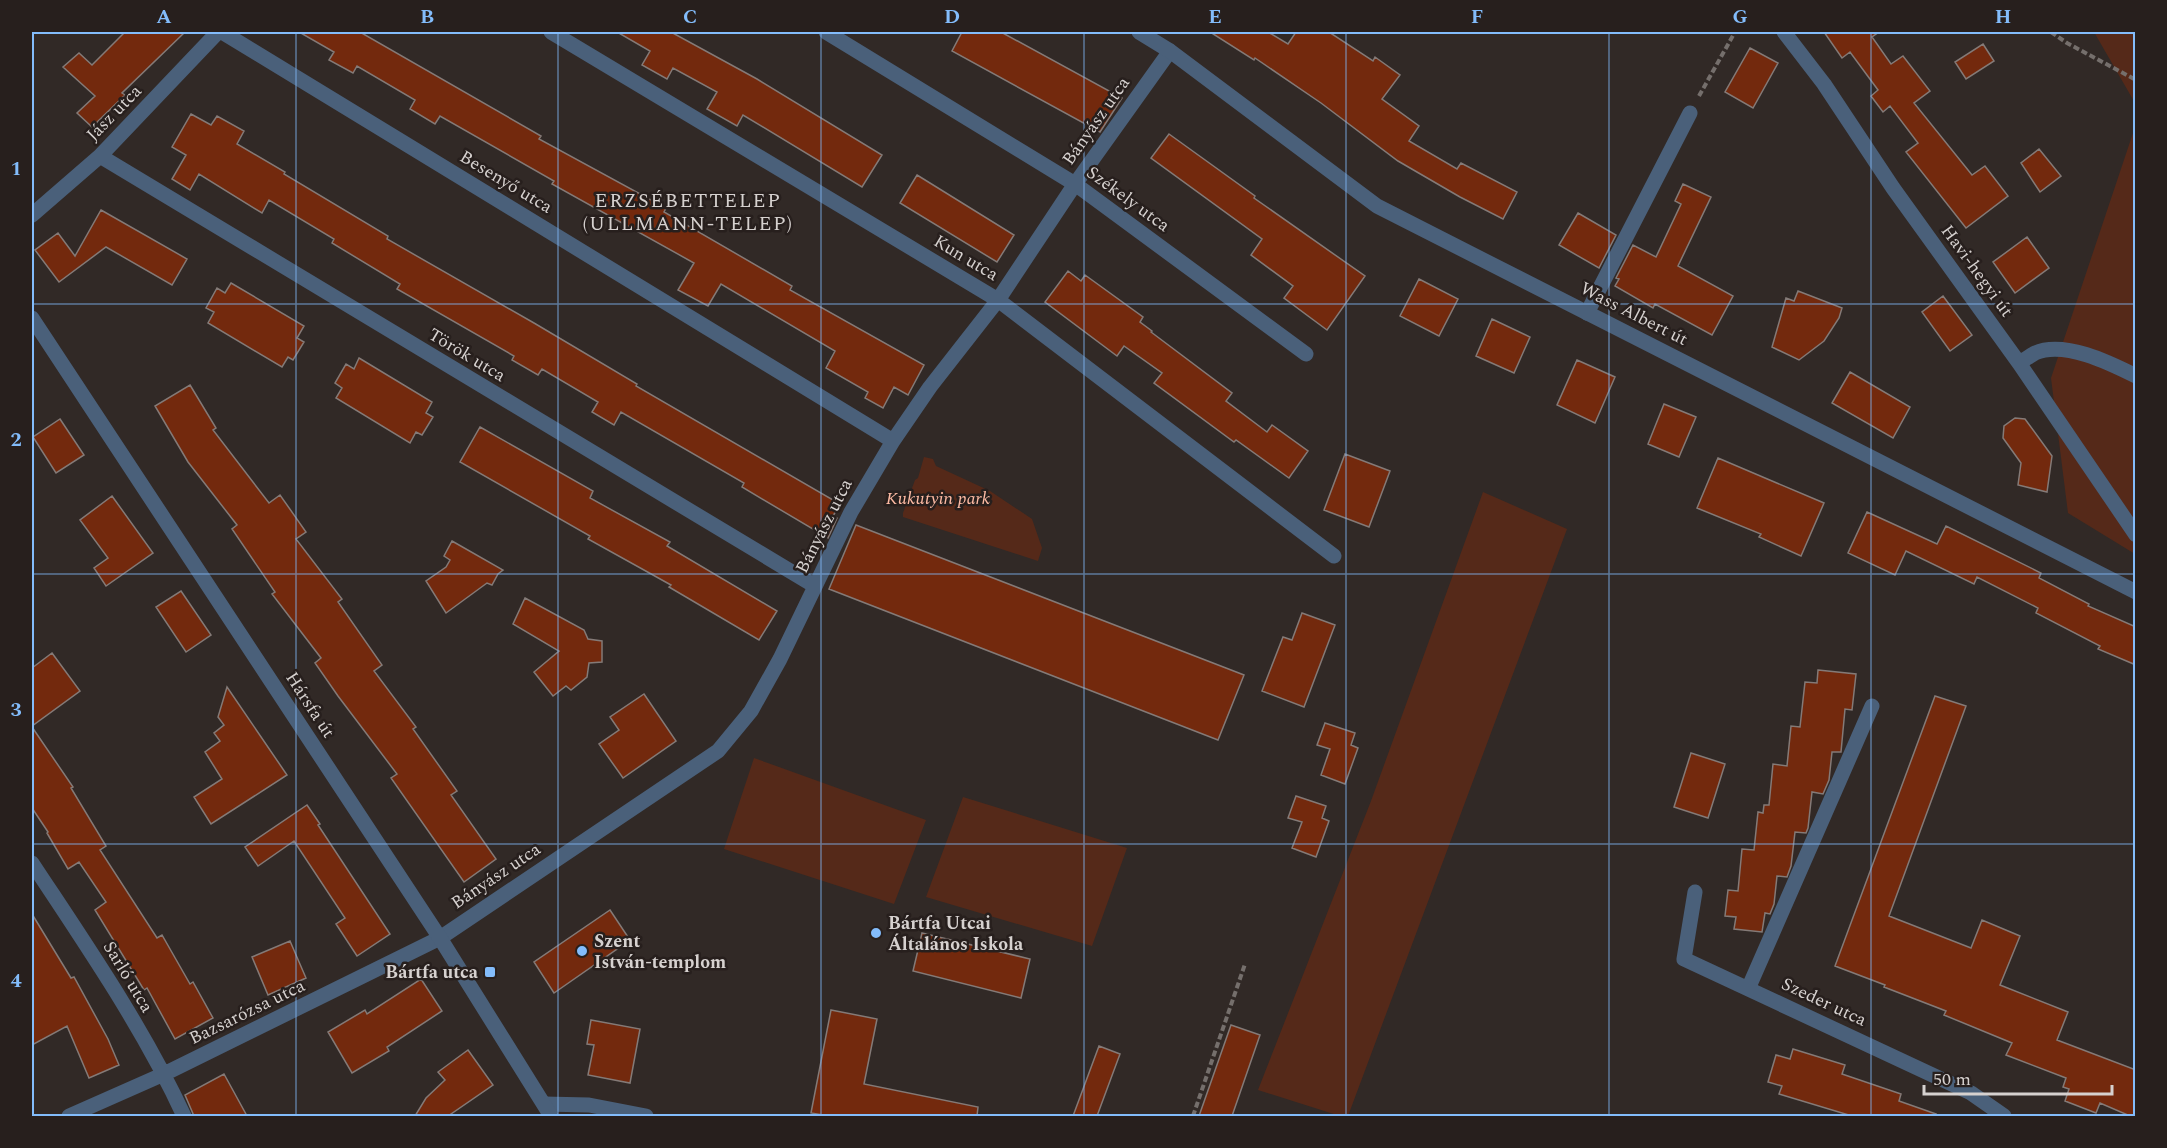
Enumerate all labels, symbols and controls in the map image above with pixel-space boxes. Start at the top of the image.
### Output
text: A [156,2,172,32]
text: B [420,2,434,32]
text: C [683,2,697,32]
text: D [944,2,960,32]
text: E [1208,2,1222,32]
text: F [1471,2,1483,32]
text: G [1732,2,1748,32]
text: H [1995,2,2011,32]
street label: Bányász utca [1055,71,1137,171]
street label: Jász utca [80,78,148,148]
street label: Besenyő utca [454,144,558,221]
text: 1 [10,154,22,184]
street label: Székely utca [1081,159,1176,239]
district label: ERZSÉBETTELEP (ULLMANN-TELEP) [583,186,793,239]
street label: Havi-hegyi út [1934,219,2020,323]
street label: Kun utca [928,228,1004,288]
street label: Wass Albert út [1575,275,1693,353]
street label: Török utca [423,321,511,389]
text: 2 [10,425,22,455]
street label: Bányász utca [789,474,860,578]
park label: Kukutyin park [886,485,991,512]
street label: Hársfa út [278,667,342,743]
text: 3 [10,695,22,725]
street label: Bányász utca [446,836,546,916]
place label: Bártfa Utcai Általános Iskola [888,910,1024,958]
marker: Bártfa Utcai Általános Iskola [869,926,883,940]
place label: Szent István-templom [594,928,726,976]
street label: Sarló utca [96,936,160,1018]
marker: Szent István-templom [575,944,589,958]
place label: Bártfa utca [385,959,479,986]
marker: Bártfa utca [483,965,497,979]
text: 4 [10,966,22,996]
street label: Szeder utca [1777,970,1871,1034]
street label: Bazsarózsa utca [184,972,310,1052]
scale bar [1924,1058,2112,1096]
text: 50 m [1933,1066,1971,1093]

